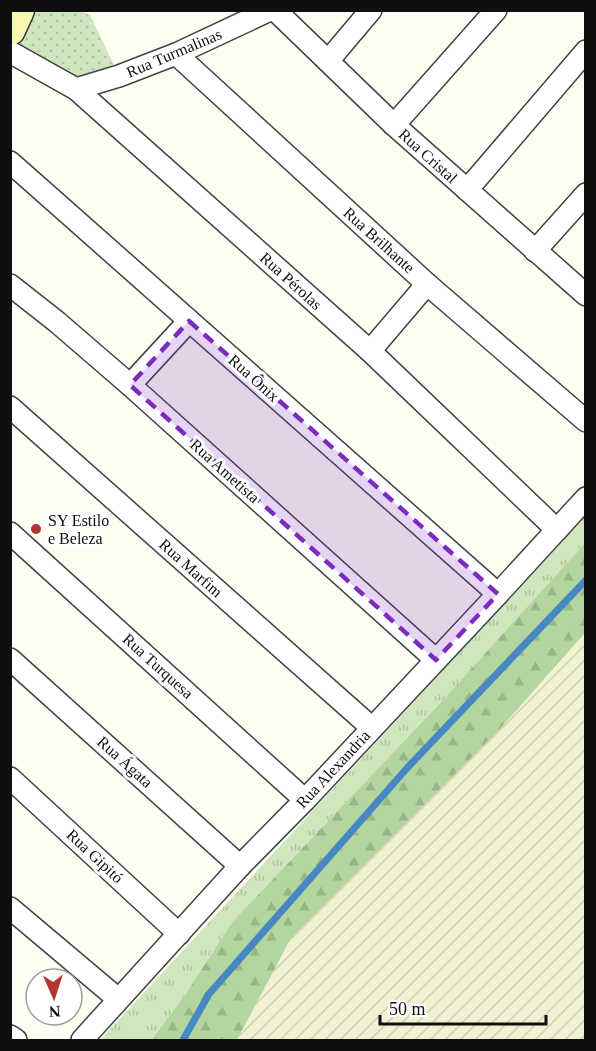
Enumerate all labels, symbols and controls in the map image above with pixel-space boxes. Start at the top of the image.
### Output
street label: Rua Turmalinas [124,25,224,81]
street label: Rua Cristal [395,125,461,187]
street label: Rua Brilhante [340,204,418,276]
street label: Rua Pérolas [257,249,325,313]
street label: Rua Ônix [225,350,283,405]
street label: Rua Ametista [187,436,263,506]
place label: SY Estilo e Beleza [48,512,109,547]
marker: SY Estilo e Beleza [29,522,43,536]
street label: Rua Marfim [156,535,226,601]
street label: Rua Turquesa [119,630,197,703]
street label: Rua Alexandria [293,727,373,811]
street label: Rua Ágata [93,732,157,792]
street label: Rua Gipitó [63,826,127,887]
north arrow [24,967,84,1027]
scale bar [380,988,546,1026]
text: 50 m [389,999,426,1019]
text: N [48,1003,61,1020]

